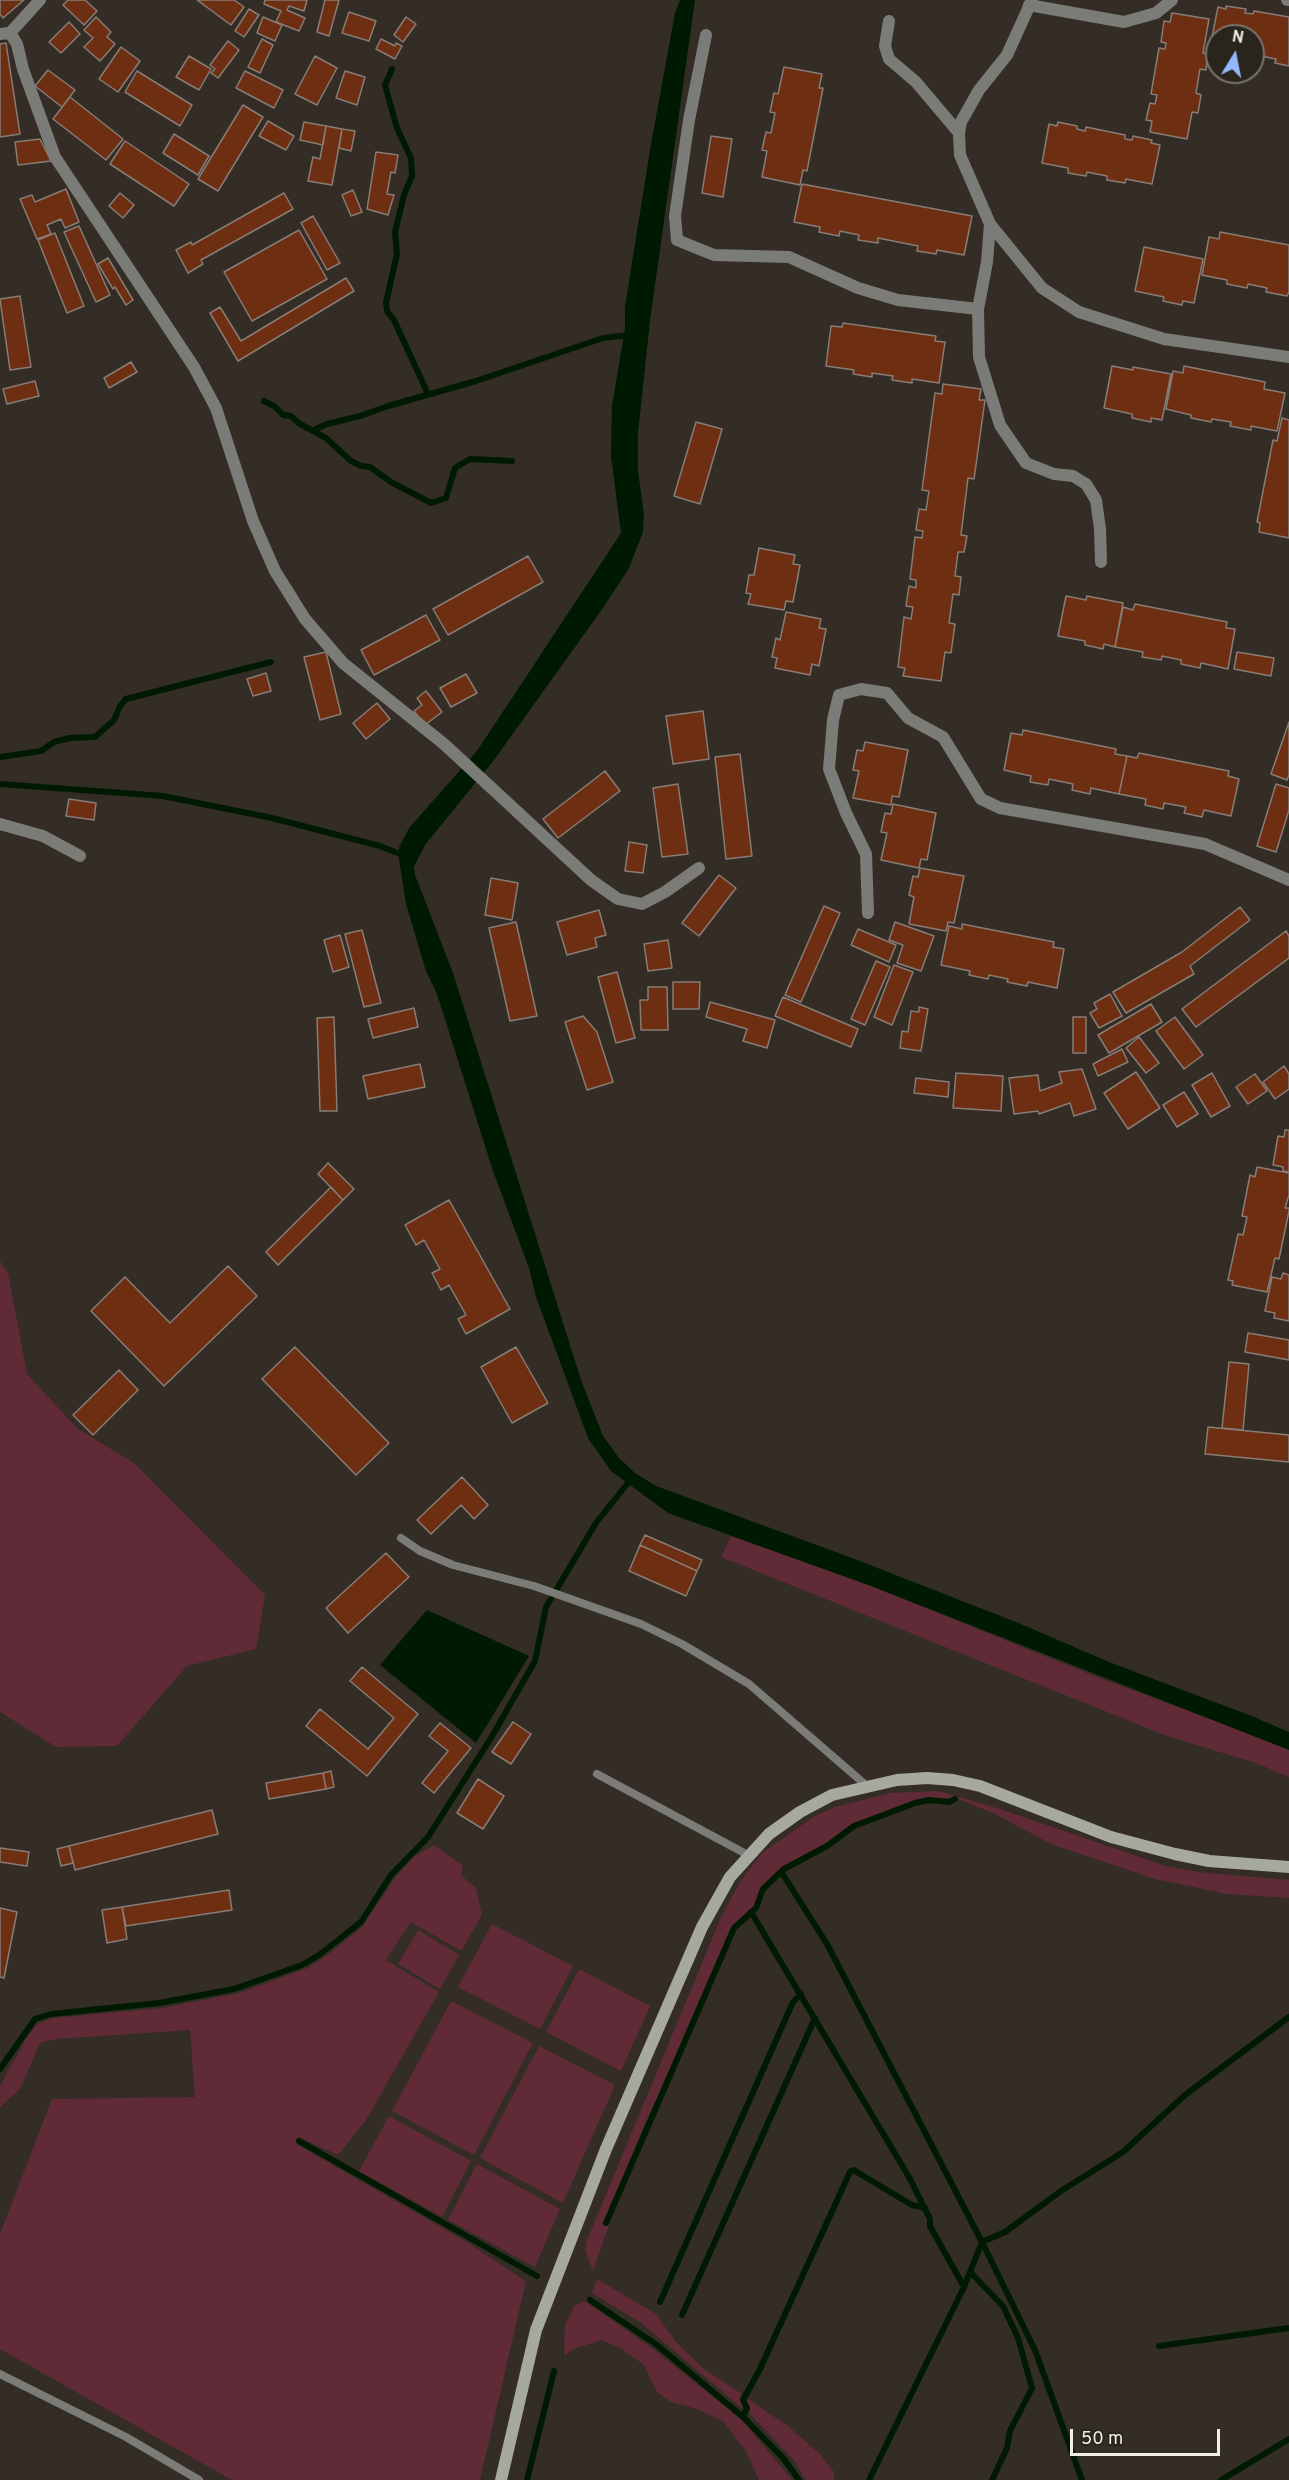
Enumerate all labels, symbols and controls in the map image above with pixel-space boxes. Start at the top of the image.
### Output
north arrow [1205,24,1265,84]
text: N [1230,27,1245,49]
scale bar [1073,2417,1223,2455]
text: 50 m [1081,2428,1123,2451]

